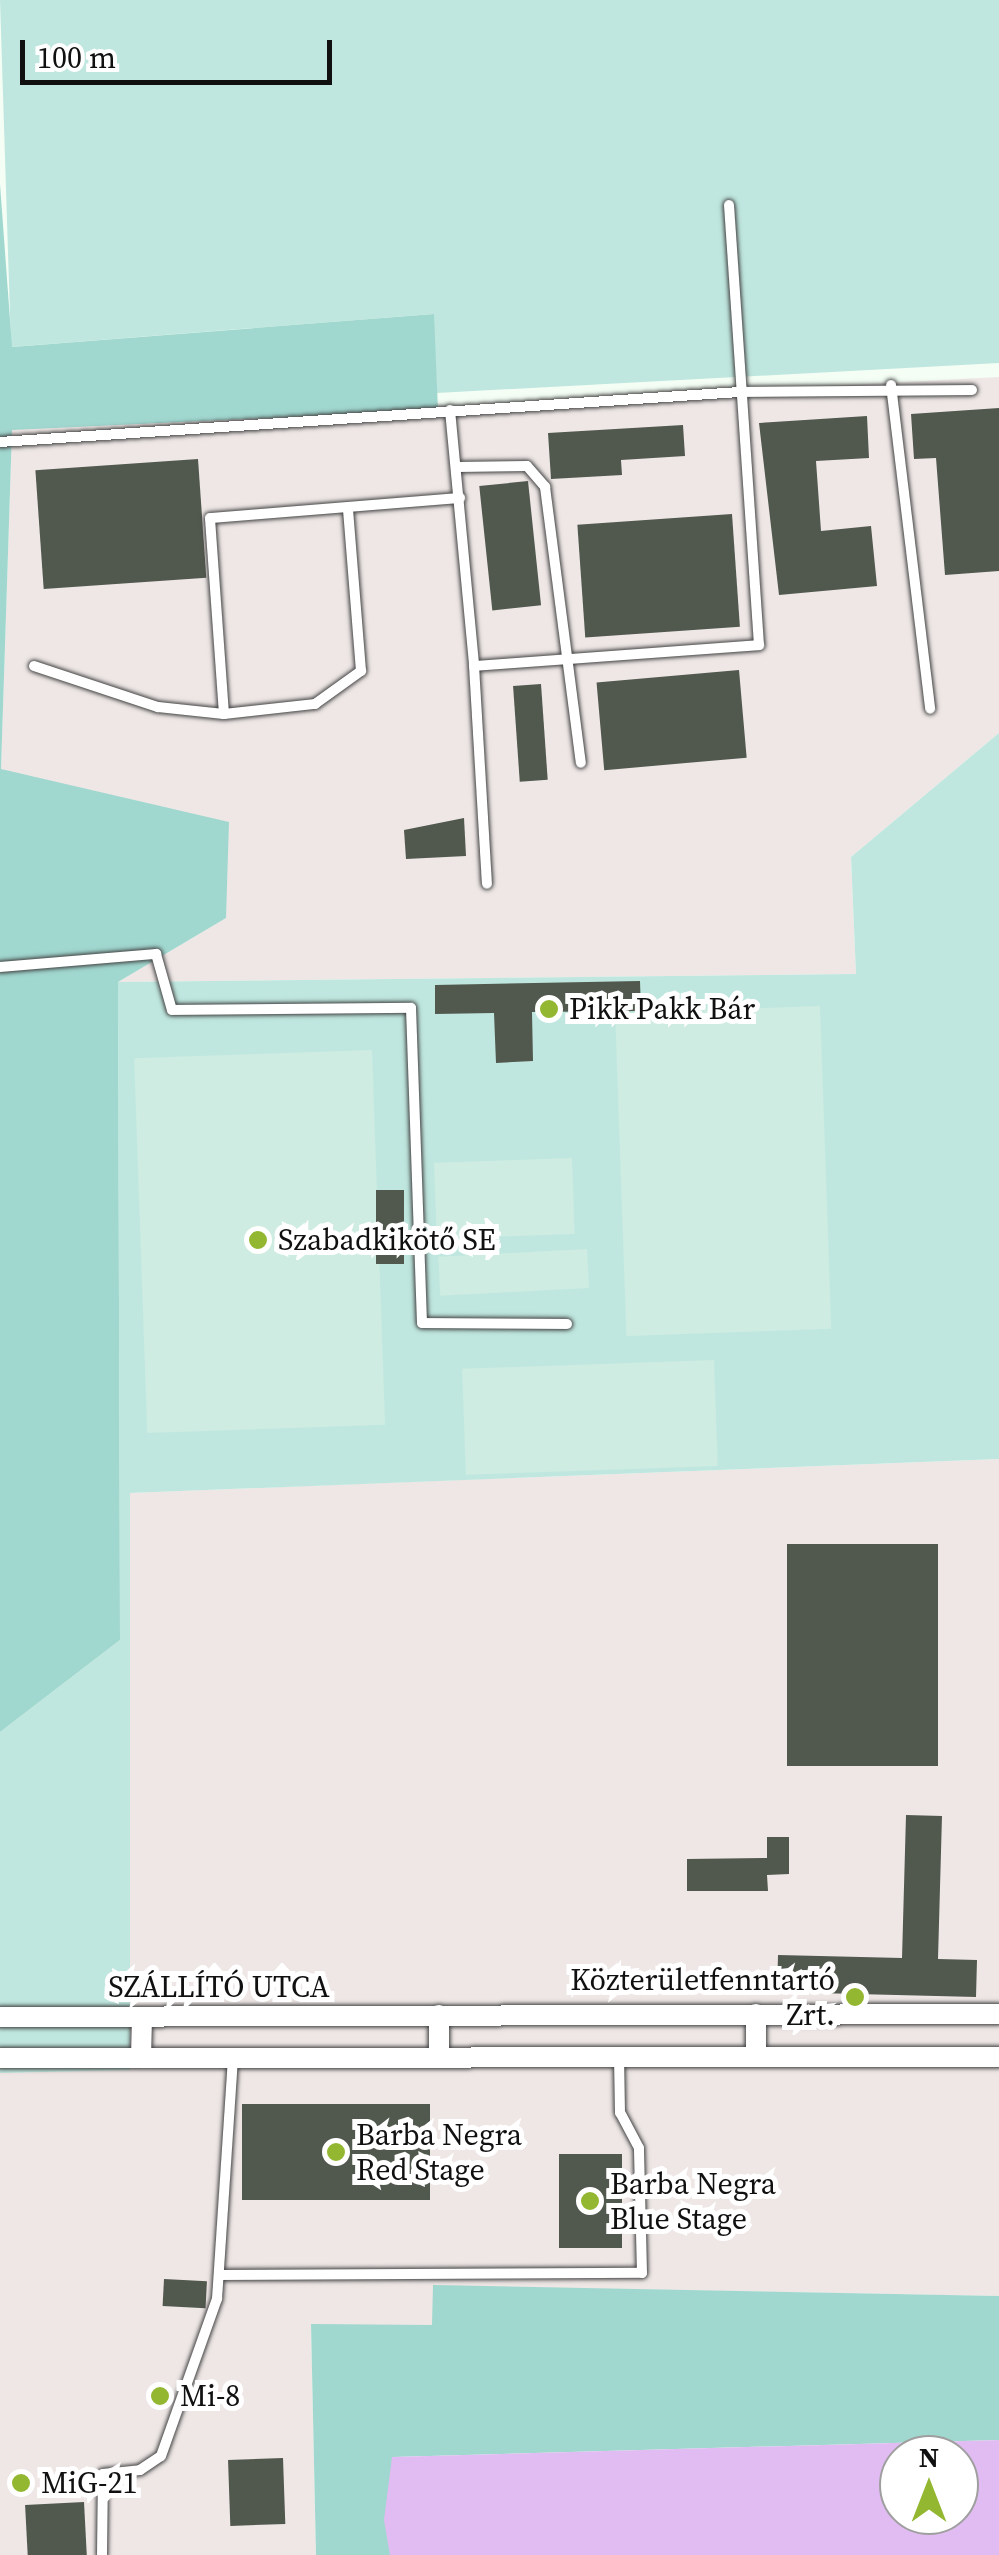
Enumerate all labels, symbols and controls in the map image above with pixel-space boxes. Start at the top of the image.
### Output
scale bar [25,20,338,82]
text: 100 m [37,37,116,78]
place label: Pikk Pakk Bár [569,991,755,1027]
marker: Pikk Pakk Bár [538,998,560,1020]
place label: Szabadkikötő SE [278,1222,496,1258]
marker: Szabadkikötő SE [247,1229,269,1251]
place label: Közterületfenntartó Zrt. [570,1962,835,2032]
street label: SZÁLLÍTÓ UTCA [108,1969,330,2005]
marker: Közterületfenntartó Zrt. [844,1986,866,2008]
place label: Barba Negra Red Stage [356,2117,522,2188]
marker: Barba Negra Red Stage [325,2141,347,2163]
place label: Barba Negra Blue Stage [610,2166,776,2236]
marker: Barba Negra Blue Stage [579,2190,601,2212]
place label: Mi-8 [180,2378,240,2414]
marker: Mi-8 [149,2385,171,2407]
north arrow [879,2435,979,2535]
text: N [919,2438,939,2476]
place label: MiG-21 [41,2465,137,2501]
marker: MiG-21 [10,2472,32,2494]

